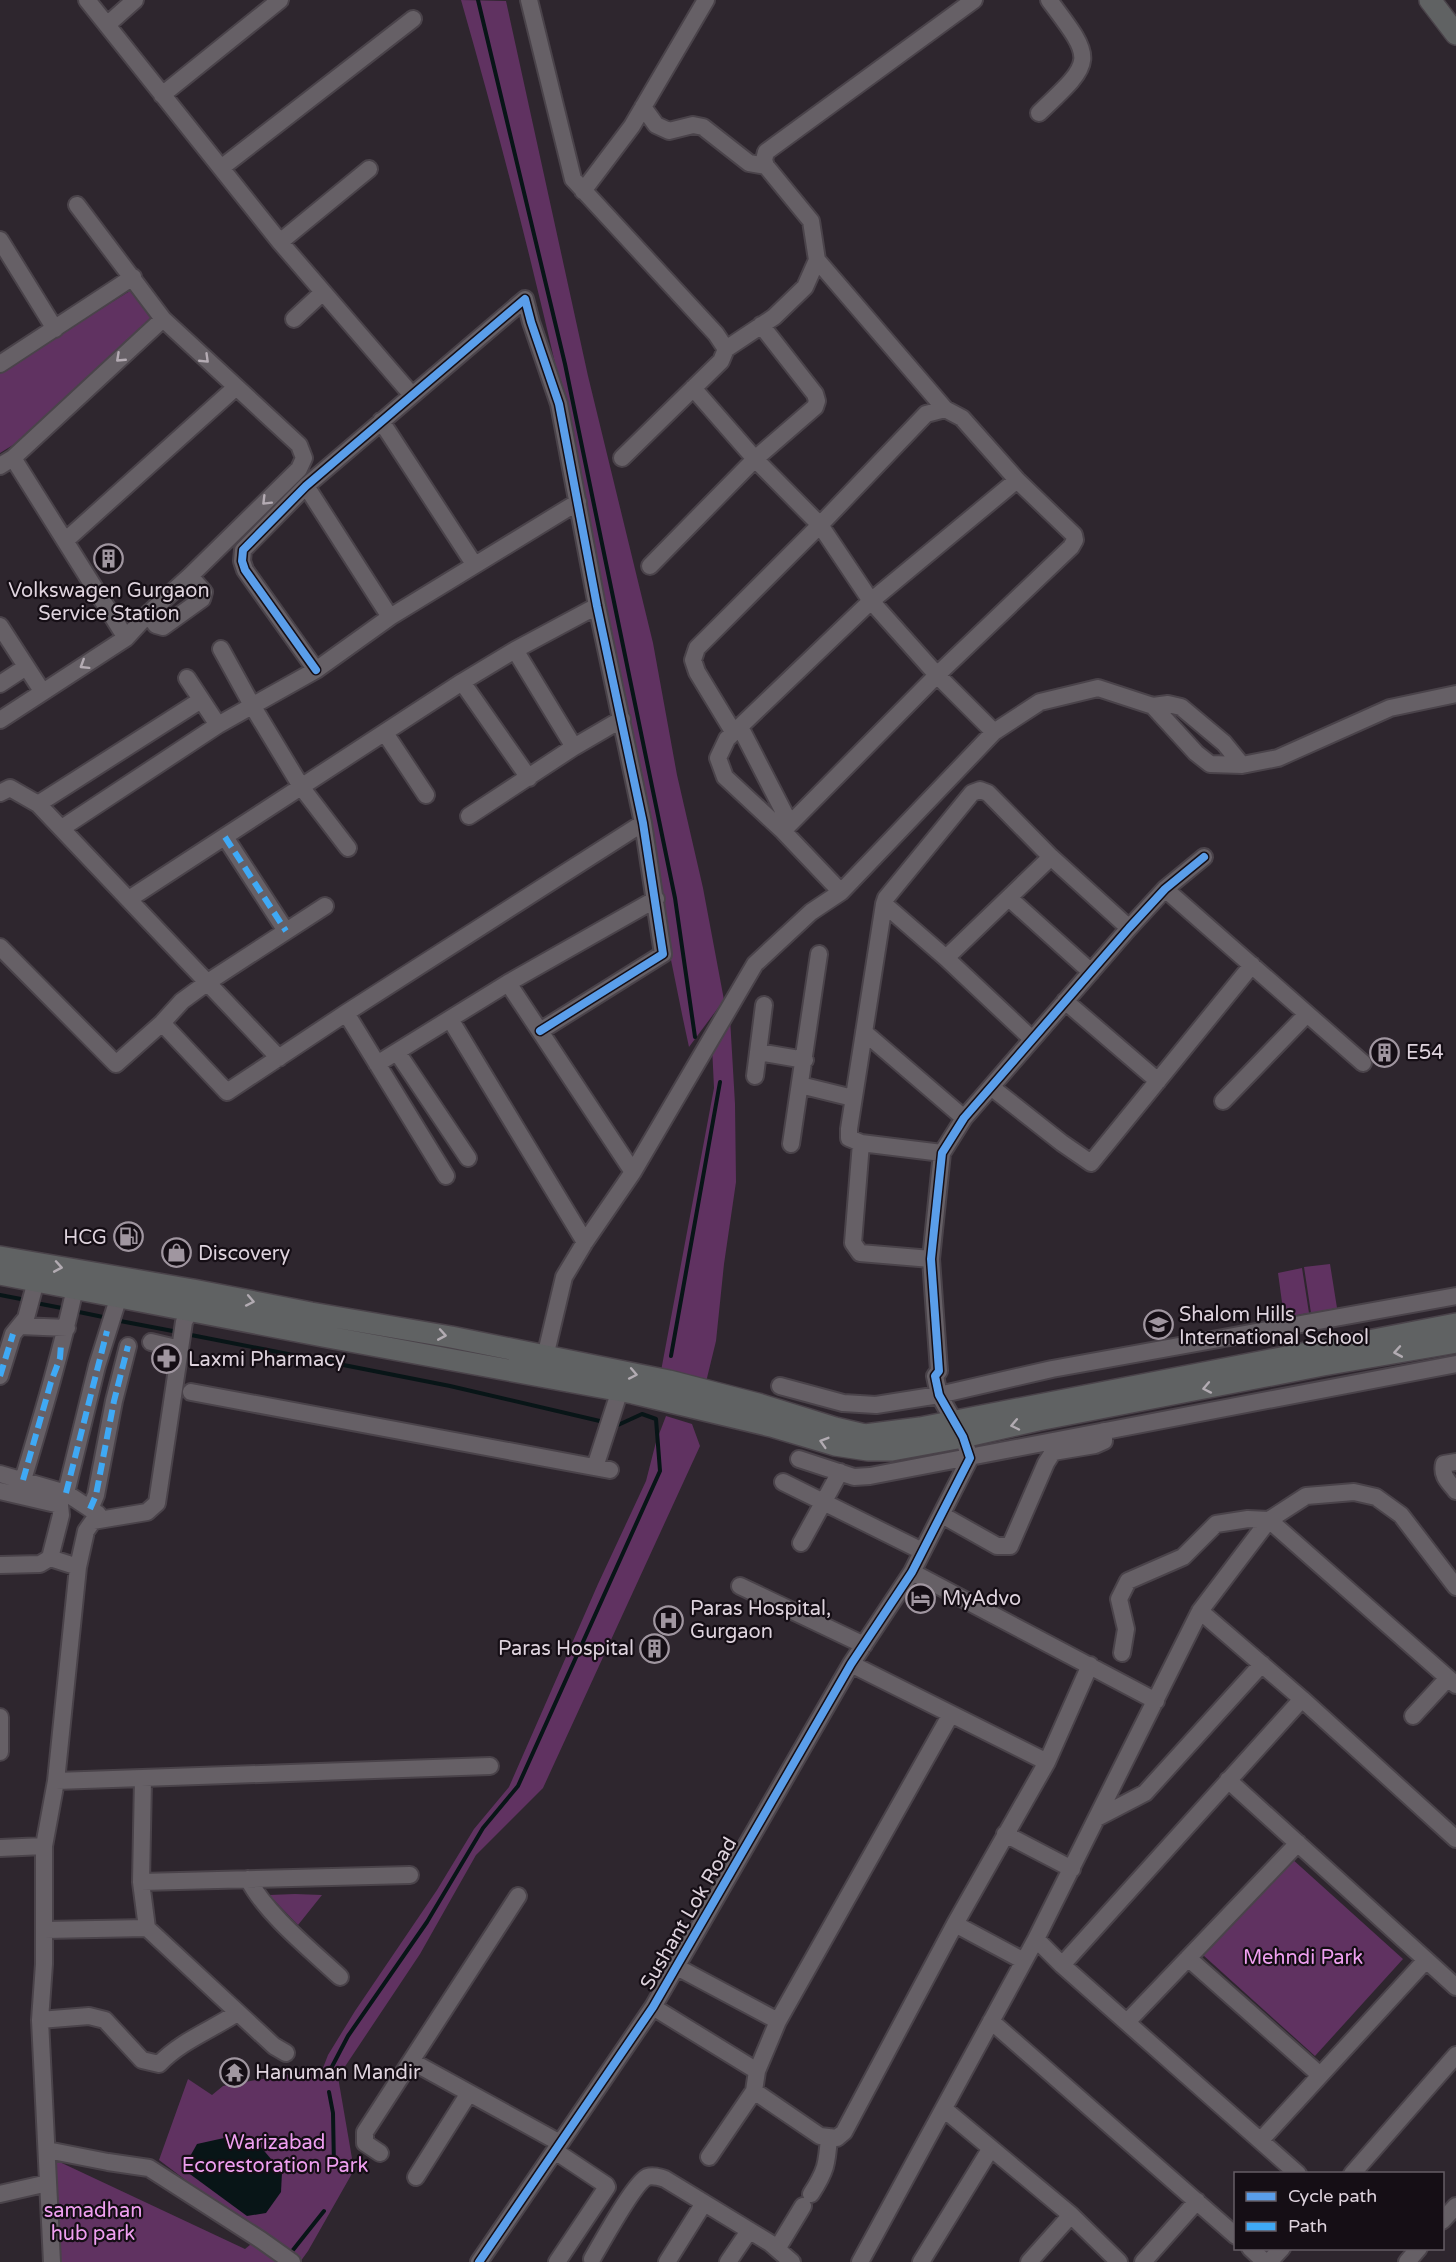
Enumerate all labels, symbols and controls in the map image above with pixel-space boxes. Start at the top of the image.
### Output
one-way arrow [116,351,127,362]
one-way arrow [199,352,209,363]
one-way arrow [262,494,273,505]
building icon: Volkswagen Gurgaon Service Station [93,543,125,575]
place label: Volkswagen Gurgaon Service Station [8,579,210,626]
one-way arrow [80,657,90,669]
building icon: E54 [1369,1036,1401,1068]
place label: E54 [1406,1041,1444,1065]
fuel station icon: HCG [112,1221,144,1253]
place label: HCG [63,1226,107,1250]
shop icon: Discovery [161,1237,193,1269]
place label: Discovery [198,1242,290,1266]
one-way arrow [53,1260,62,1272]
one-way arrow [244,1294,254,1307]
place label: Shalom Hills International School [1179,1303,1369,1350]
school or university icon: Shalom Hills International School [1142,1309,1174,1341]
one-way arrow [437,1329,446,1341]
pharmacy icon: Laxmi Pharmacy [151,1343,183,1375]
one-way arrow [1394,1345,1404,1358]
place label: Laxmi Pharmacy [188,1348,346,1372]
one-way arrow [627,1367,637,1380]
one-way arrow [1202,1381,1212,1394]
one-way arrow [1011,1418,1021,1431]
one-way arrow [819,1437,830,1449]
hotel icon: MyAdvo [905,1582,937,1614]
place label: MyAdvo [942,1587,1021,1611]
place label: Paras Hospital, Gurgaon [690,1597,831,1644]
hospital icon: Paras Hospital, Gurgaon [653,1604,685,1636]
building icon: Paras Hospital [639,1632,671,1664]
place label: Paras Hospital [498,1637,634,1661]
street label: Sushant Lok Road [635,1833,742,1994]
park label: Mehndi Park [1243,1946,1363,1970]
temple icon: Hanuman Mandir [218,2056,250,2088]
place label: Hanuman Mandir [255,2061,421,2085]
park label: Warizabad Ecorestoration Park [182,2131,368,2178]
legend [1234,2172,1444,2250]
text: Cycle path [1288,2185,1377,2207]
park label: samadhan hub park [44,2199,142,2246]
text: Path [1288,2215,1327,2237]

